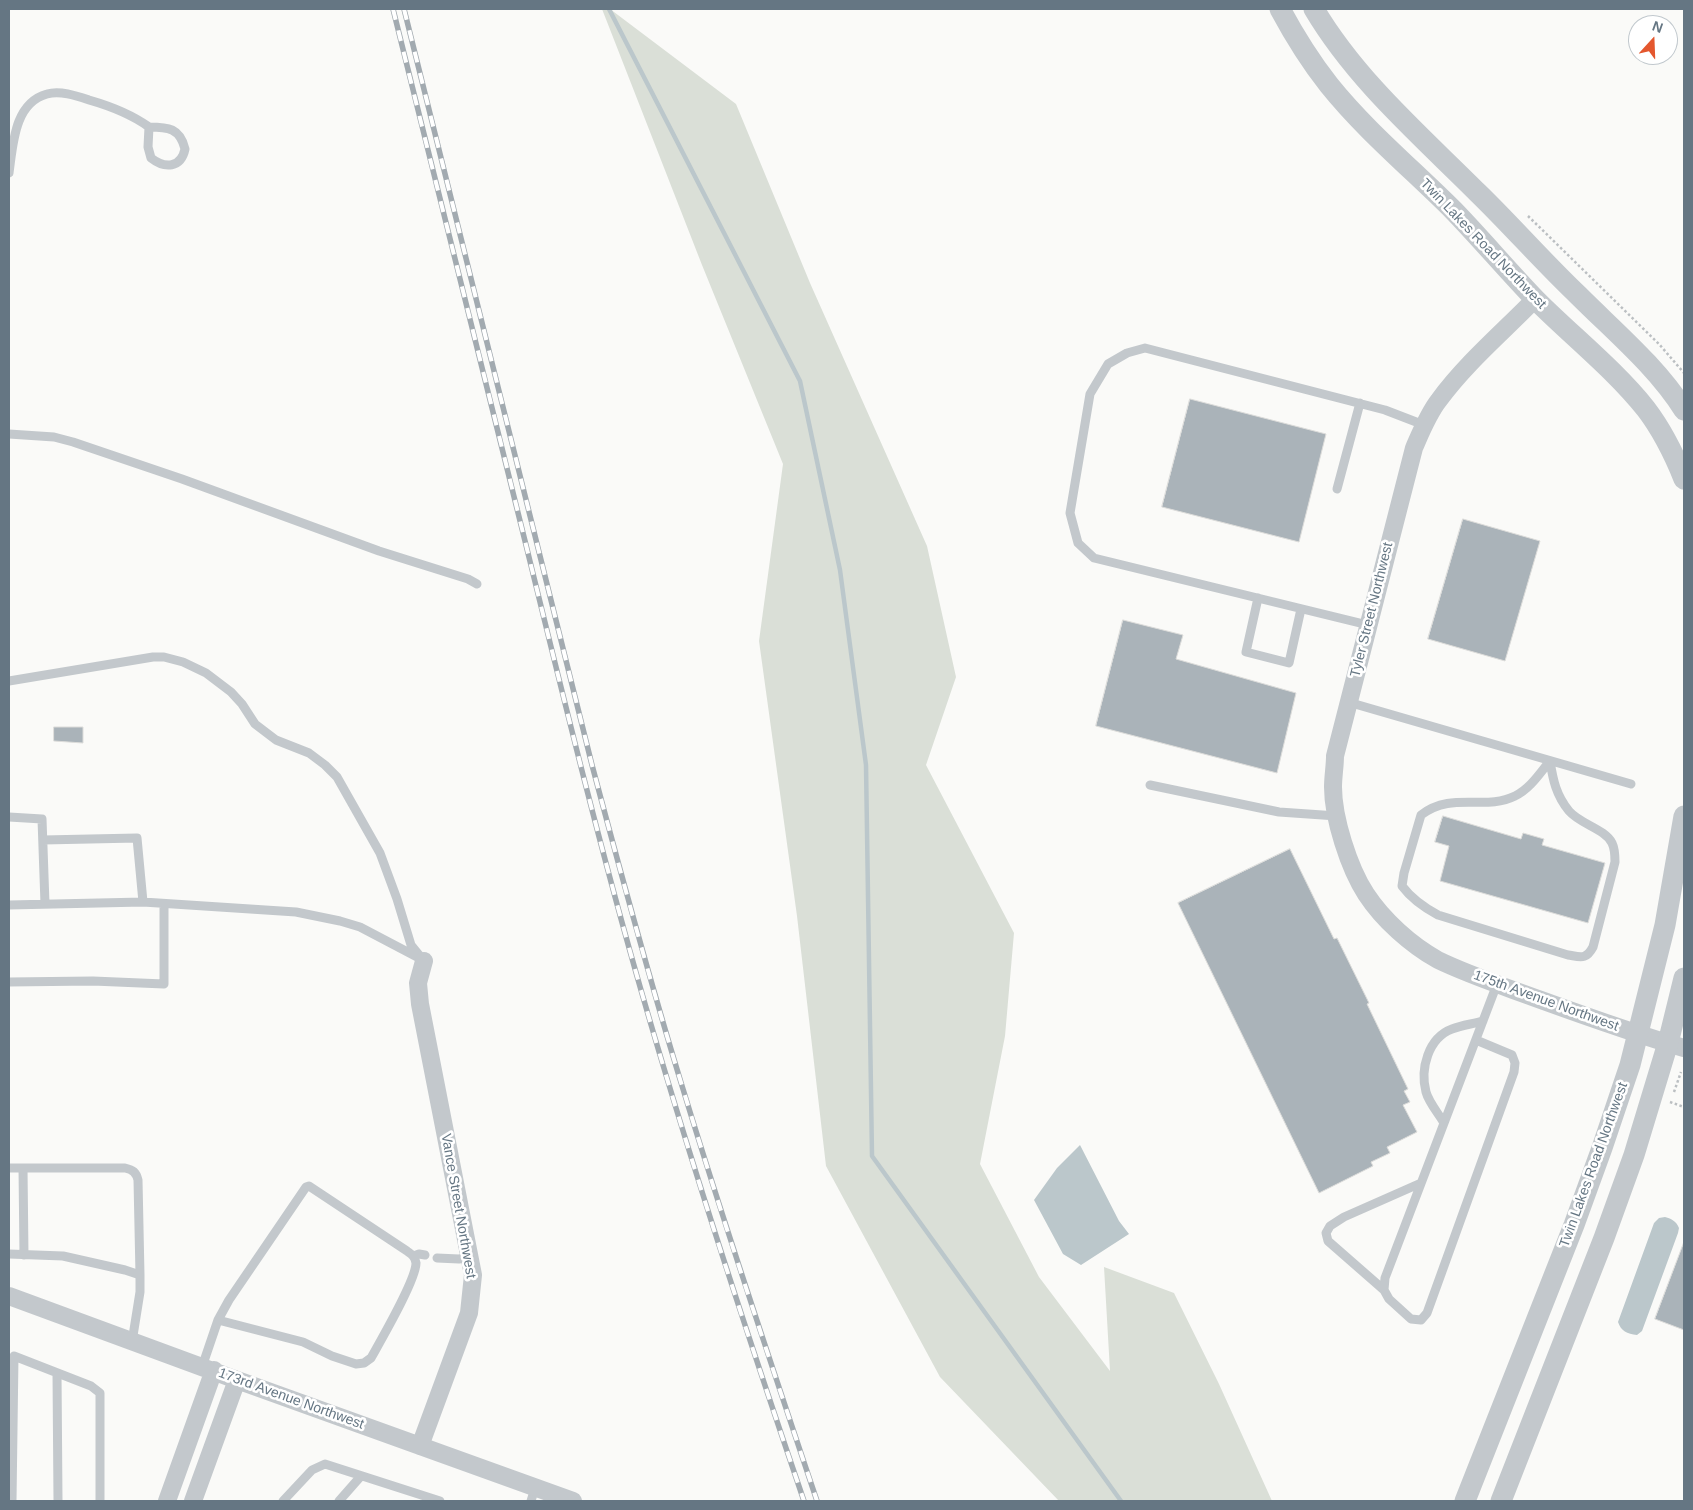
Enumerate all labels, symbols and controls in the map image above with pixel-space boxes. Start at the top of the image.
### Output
north arrow [1628,15,1678,65]
text: N [1650,18,1665,36]
street label: Twin Lakes Road Northwest [1416,175,1550,313]
street label: Tyler Street Northwest [1347,541,1397,679]
street label: 175th Avenue Northwest [1471,967,1621,1035]
street label: Twin Lakes Road Northwest [1556,1080,1632,1250]
street label: Vance Street Northwest [437,1132,479,1280]
street label: 173rd Avenue Northwest [216,1365,366,1433]

